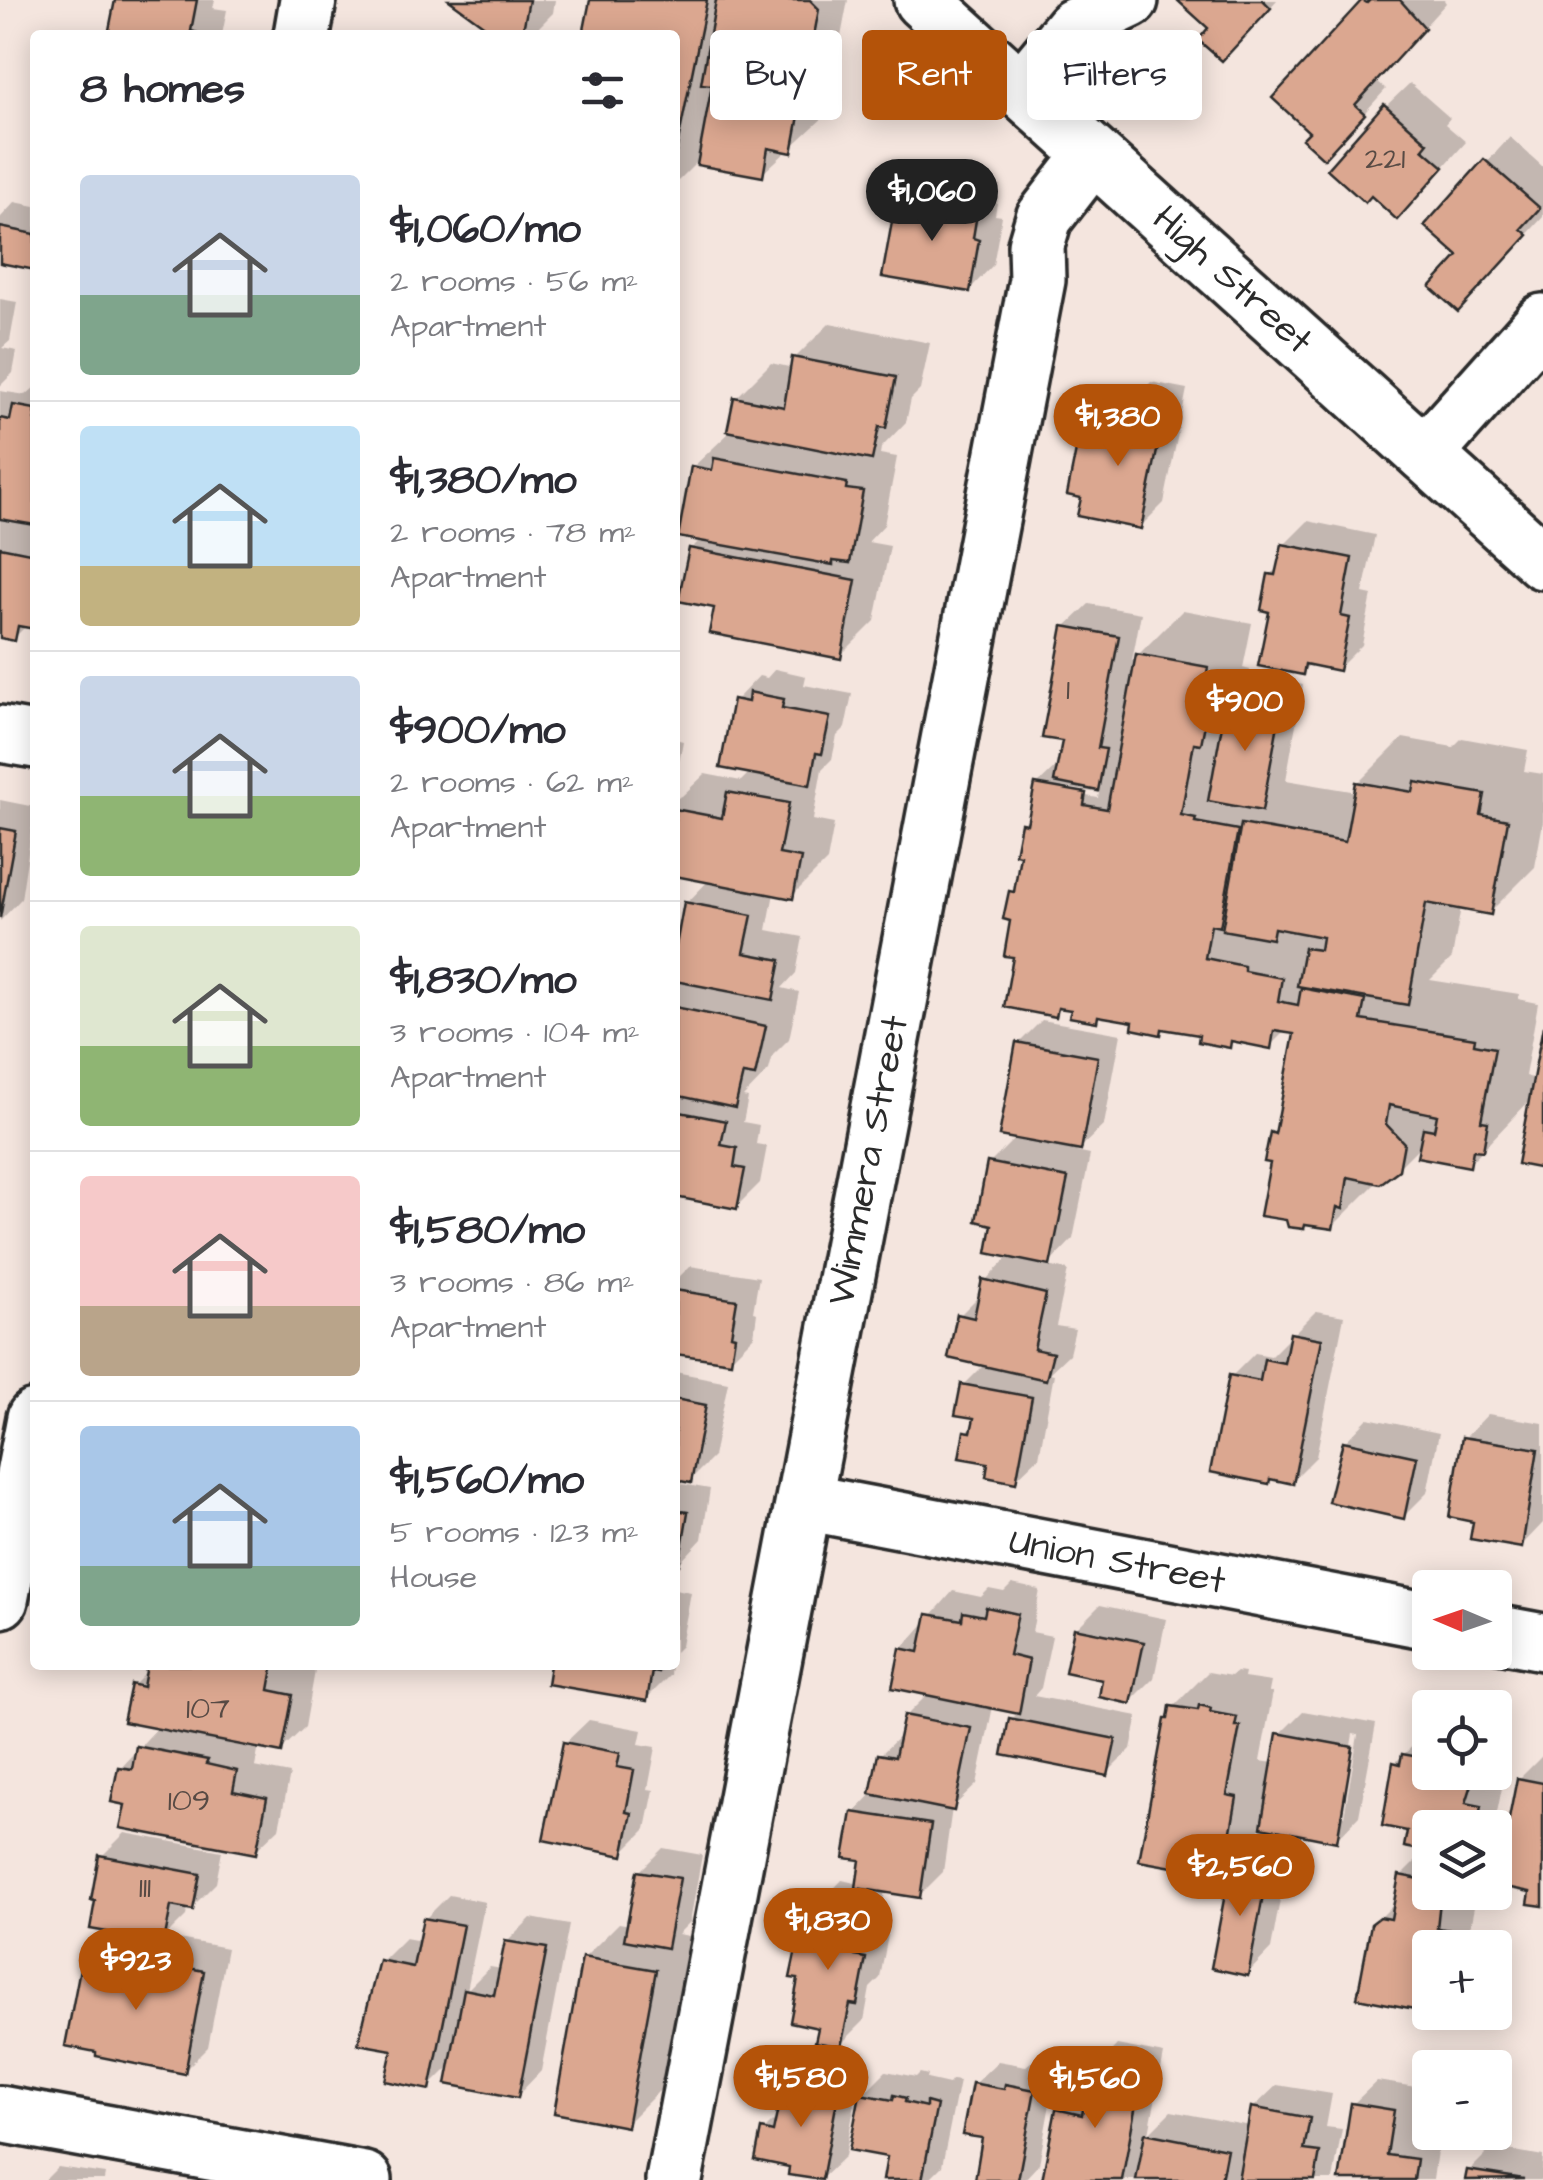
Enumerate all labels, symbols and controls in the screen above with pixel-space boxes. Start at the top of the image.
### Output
chip: Buy [710,30,842,120]
chip: Rent [862,30,1007,120]
chip: Filters [1027,30,1202,120]
text: 8 homes [80,61,245,119]
icon: filters [575,63,630,118]
house number: 221 [1365,136,1405,181]
pin: $1,060 [851,159,1013,244]
text: $1,060 [888,169,976,214]
street label: High Street [1141,194,1324,366]
text: $1,060/mo [390,201,581,259]
icon: home [160,215,280,335]
text: 2 rooms · 56 m² [390,259,638,304]
text: Apartment [390,304,546,349]
pin: $1,380 [1037,384,1199,469]
text: $1,380 [1076,394,1160,439]
text: $1,380/mo [390,452,577,510]
icon: home [160,466,280,586]
text: 2 rooms · 78 m² [390,510,636,555]
text: Apartment [390,555,546,600]
house number: 1 [1066,667,1070,712]
pin: $900 [1186,669,1304,754]
text: $900 [1207,679,1283,724]
text: $900/mo [390,702,566,760]
icon: home [160,716,280,836]
text: 2 rooms · 62 m² [390,760,634,805]
text: Apartment [390,805,546,850]
text: $1,830/mo [390,952,577,1010]
icon: home [160,966,280,1086]
text: 3 rooms · 104 m² [390,1010,640,1055]
street label: Wimmera Street [816,1011,922,1310]
text: Apartment [390,1055,546,1100]
text: $1,580/mo [390,1202,585,1260]
icon: home [160,1216,280,1336]
text: 3 rooms · 86 m² [390,1260,634,1305]
text: Apartment [390,1305,546,1350]
text: $1,560/mo [390,1452,584,1510]
icon: home [160,1466,280,1586]
text: 5 rooms · 123 m² [390,1510,639,1555]
street label: Union Street [1005,1515,1230,1607]
text: House [390,1555,477,1600]
north arrow [1412,1570,1512,1670]
map controls [1412,1570,1512,2150]
house number: 107 [186,1686,230,1731]
button: locate [1412,1690,1512,1790]
house number: 109 [168,1778,210,1823]
button: layers [1412,1810,1512,1910]
pin: $2,560 [1159,1834,1321,1919]
text: $2,560 [1188,1844,1292,1889]
house number: 111 [139,1865,151,1910]
pin: $1,830 [747,1888,909,1973]
text: $1,830 [786,1898,870,1943]
pin: $923 [77,1928,195,2013]
button: + [1412,1930,1512,2030]
text: $923 [101,1938,171,1983]
pin: $1,580 [720,2045,882,2130]
pin: $1,560 [1014,2046,1176,2131]
button: − [1412,2050,1512,2150]
text: $1,580 [755,2055,847,2100]
text: $1,560 [1050,2056,1140,2101]

